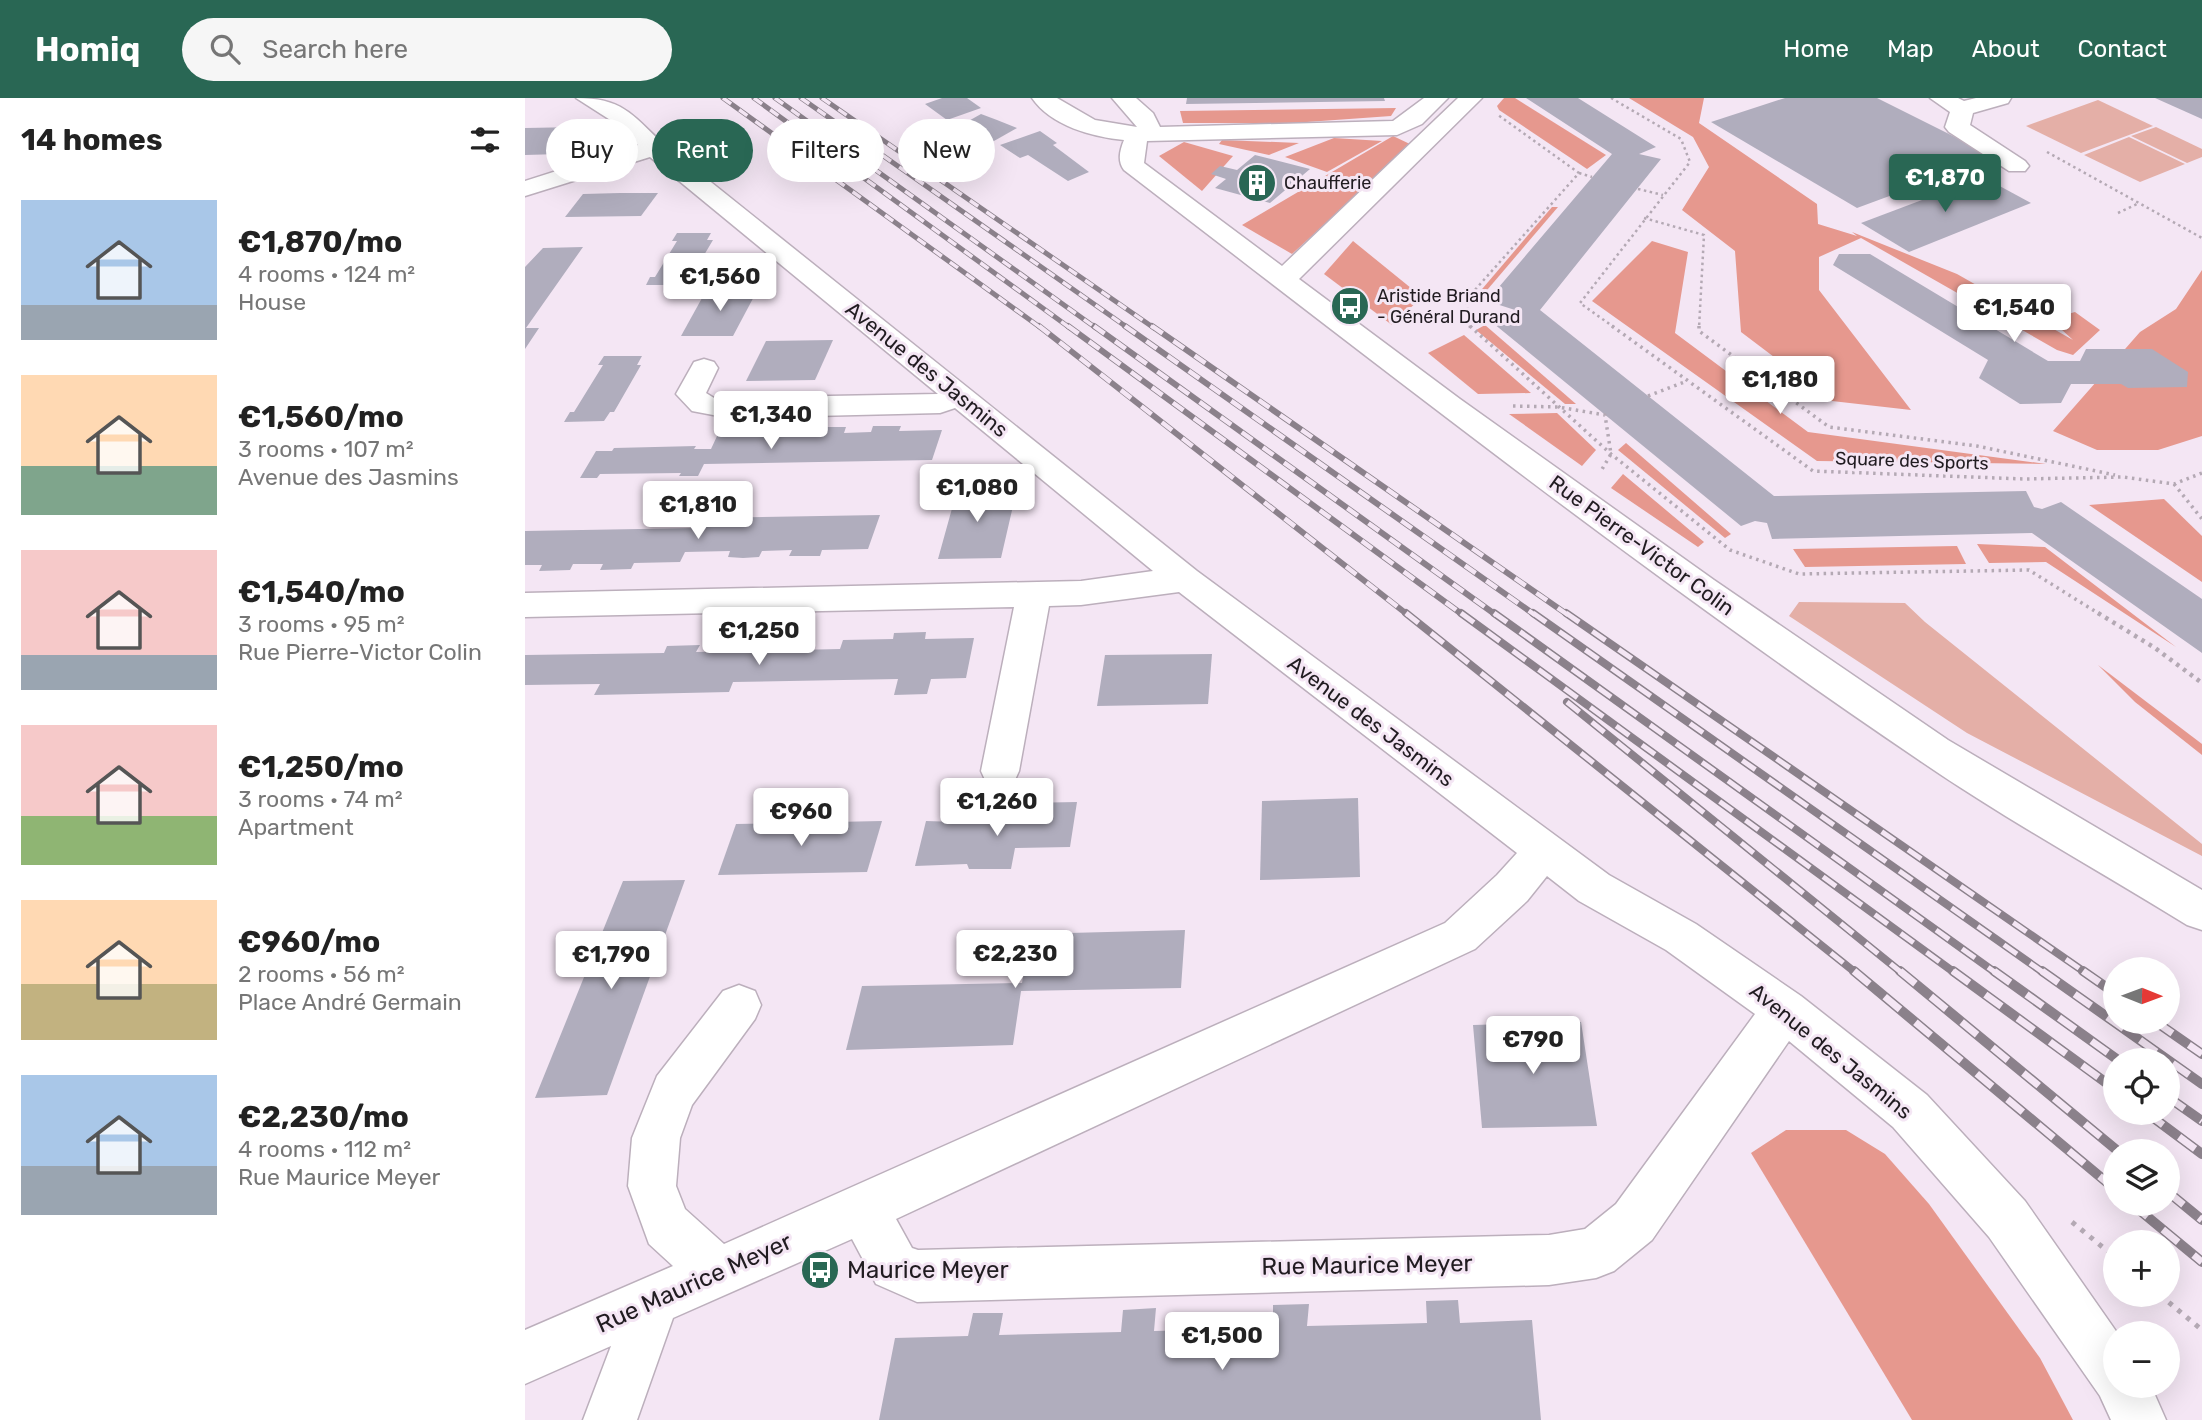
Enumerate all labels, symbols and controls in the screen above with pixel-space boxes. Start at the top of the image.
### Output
search box [182,18,672,81]
text: Homiq [35,30,140,69]
icon: search [206,30,244,68]
text: Search here [262,34,408,65]
text: Home [1783,35,1849,63]
text: Map [1887,35,1934,63]
text: About [1972,35,2040,63]
text: Contact [2078,35,2167,63]
chip: Buy [546,119,638,182]
chip: Rent [652,119,753,182]
chip: Filters [767,119,884,182]
chip: New [898,119,995,182]
icon: filters [466,121,504,159]
text: 14 homes [21,122,163,158]
pin: €1,870 [1888,155,2002,214]
building icon: Chaufferie [1236,162,1278,204]
text: €1,870 [1905,163,1985,191]
place label: Chaufferie [1284,172,1371,194]
text: €1,870/mo [238,224,402,260]
icon: home [77,228,161,312]
pin: €1,560 [663,254,777,313]
text: 4 rooms · 124 m² [238,260,415,288]
text: €1,560 [679,262,761,290]
bus stop icon: Aristide Briand - Général Durand [1329,285,1371,327]
place label: Aristide Briand - Général Durand [1377,285,1520,328]
pin: €1,540 [1957,285,2071,344]
text: House [238,288,306,316]
text: €1,540 [1973,293,2055,321]
street label: Avenue des Jasmins [841,296,1013,442]
pin: €1,180 [1723,356,1837,416]
text: €1,180 [1741,365,1819,393]
pin: €1,340 [714,392,828,451]
text: €1,560/mo [238,399,404,435]
text: €1,340 [730,400,812,428]
icon: home [77,403,161,487]
text: 3 rooms · 107 m² [238,435,414,463]
street label: Square des Sports [1835,447,1989,475]
text: Avenue des Jasmins [238,463,459,491]
pin: €1,080 [920,464,1034,524]
street label: Rue Pierre-Victor Colin [1545,469,1739,621]
text: €1,080 [936,473,1018,501]
pin: €1,810 [641,482,755,541]
text: €1,810 [659,490,737,518]
text: €1,540/mo [238,574,405,610]
icon: home [77,578,161,662]
pin: €1,250 [702,608,816,667]
text: 3 rooms · 95 m² [238,610,405,638]
text: €1,250 [718,616,800,644]
text: Rue Pierre-Victor Colin [238,638,482,666]
street label: Avenue des Jasmins [1283,650,1459,792]
text: €1,250/mo [238,749,404,785]
icon: home [77,753,161,837]
pin: €1,260 [940,778,1054,838]
text: 3 rooms · 74 m² [238,785,403,813]
text: €1,260 [956,787,1038,815]
pin: €960 [760,788,842,848]
text: €960 [769,797,833,825]
text: Apartment [238,813,354,841]
text: €960/mo [238,924,380,960]
icon: home [77,928,161,1012]
pin: €2,230 [958,930,1072,990]
pin: €1,790 [554,932,668,991]
text: €2,230 [972,939,1058,967]
text: €1,790 [572,940,650,968]
north arrow [2103,957,2181,1034]
map controls [2103,957,2180,1398]
text: 2 rooms · 56 m² [238,960,405,988]
street label: Avenue des Jasmins [1745,978,1917,1124]
text: Place André Germain [238,988,462,1016]
pin: €790 [1492,1016,1574,1076]
text: €790 [1502,1025,1564,1053]
button: locate [2103,1048,2180,1125]
text: €2,230/mo [238,1099,409,1135]
icon: home [77,1103,161,1187]
text: 4 rooms · 112 m² [238,1135,411,1163]
button: layers [2103,1139,2180,1216]
text: Rue Maurice Meyer [238,1163,440,1191]
street label: Rue Maurice Meyer [592,1227,796,1339]
button: + [2103,1230,2180,1307]
bus stop icon: Maurice Meyer [799,1249,841,1291]
street label: Rue Maurice Meyer [1261,1249,1473,1281]
place label: Maurice Meyer [847,1256,1009,1284]
pin: €1,500 [1165,1312,1279,1372]
text: €1,500 [1181,1321,1263,1349]
button: − [2103,1321,2180,1398]

